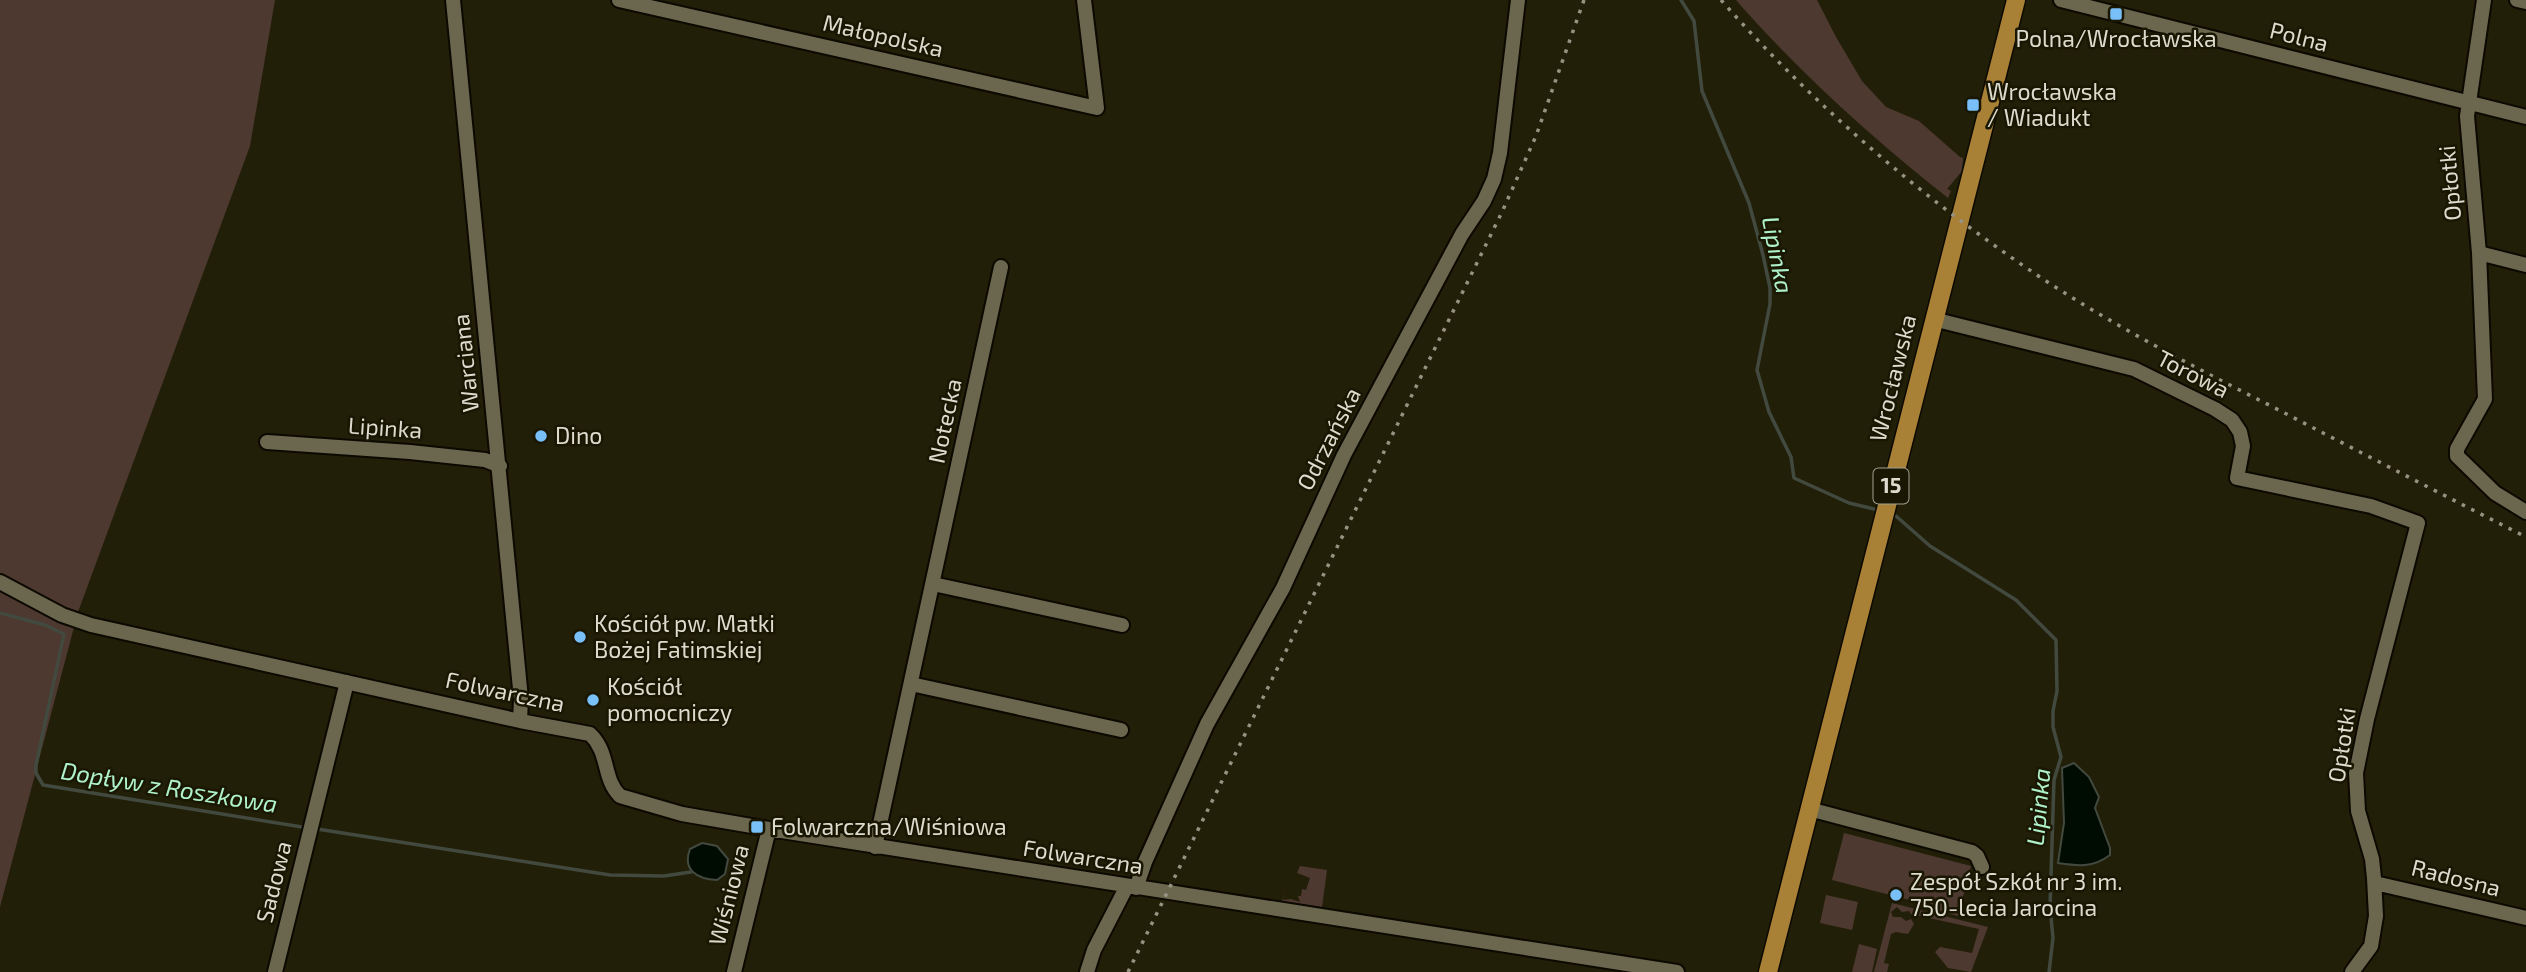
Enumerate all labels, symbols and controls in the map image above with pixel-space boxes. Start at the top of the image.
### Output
marker: Polna/Wrocławska [2108,6,2124,22]
street label: Małopolska [820,8,946,62]
street label: Polna [2267,15,2331,57]
place label: Polna/Wrocławska [2015,24,2217,52]
place label: Wrocławska / Wiadukt [1987,77,2117,131]
marker: Wrocławska / Wiadukt [1965,97,1981,113]
street label: Opłotki [2432,144,2466,222]
water label: Lipinka [1757,214,1800,296]
street label: Wrocławska [1863,311,1921,444]
street label: Warciana [446,313,484,414]
street label: Torowa [2153,343,2234,403]
street label: Notecka [921,376,967,466]
street label: Odrzańska [1290,383,1366,495]
street label: Lipinka [347,410,423,444]
place label: Dino [555,421,602,449]
marker: Dino [533,428,549,444]
road number: 15 [1874,468,1909,504]
place label: Kościół pw. Matki Bożej Fatimskiej [594,609,775,663]
marker: Kościół pw. Matki Bożej Fatimskiej [572,629,588,645]
street label: Folwarczna [443,665,567,717]
place label: Kościół pomocniczy [607,672,732,726]
marker: Kościół pomocniczy [585,692,601,708]
street label: Opłotki [2321,705,2361,784]
water label: Dopływ z Roszkowa [59,755,280,818]
water label: Lipinka [2020,767,2055,847]
place label: Folwarczna/Wiśniowa [771,812,1007,840]
marker: Folwarczna/Wiśniowa [749,819,765,835]
street label: Folwarczna [1021,833,1145,879]
street label: Sadowa [249,838,297,926]
street label: Wiśniowa [702,842,754,948]
street label: Radosna [2409,852,2504,902]
place label: Zespół Szkół nr 3 im. 750-lecia Jarocina [1910,867,2123,921]
marker: Zespół Szkół nr 3 im. 750-lecia Jarocina [1888,887,1904,903]

